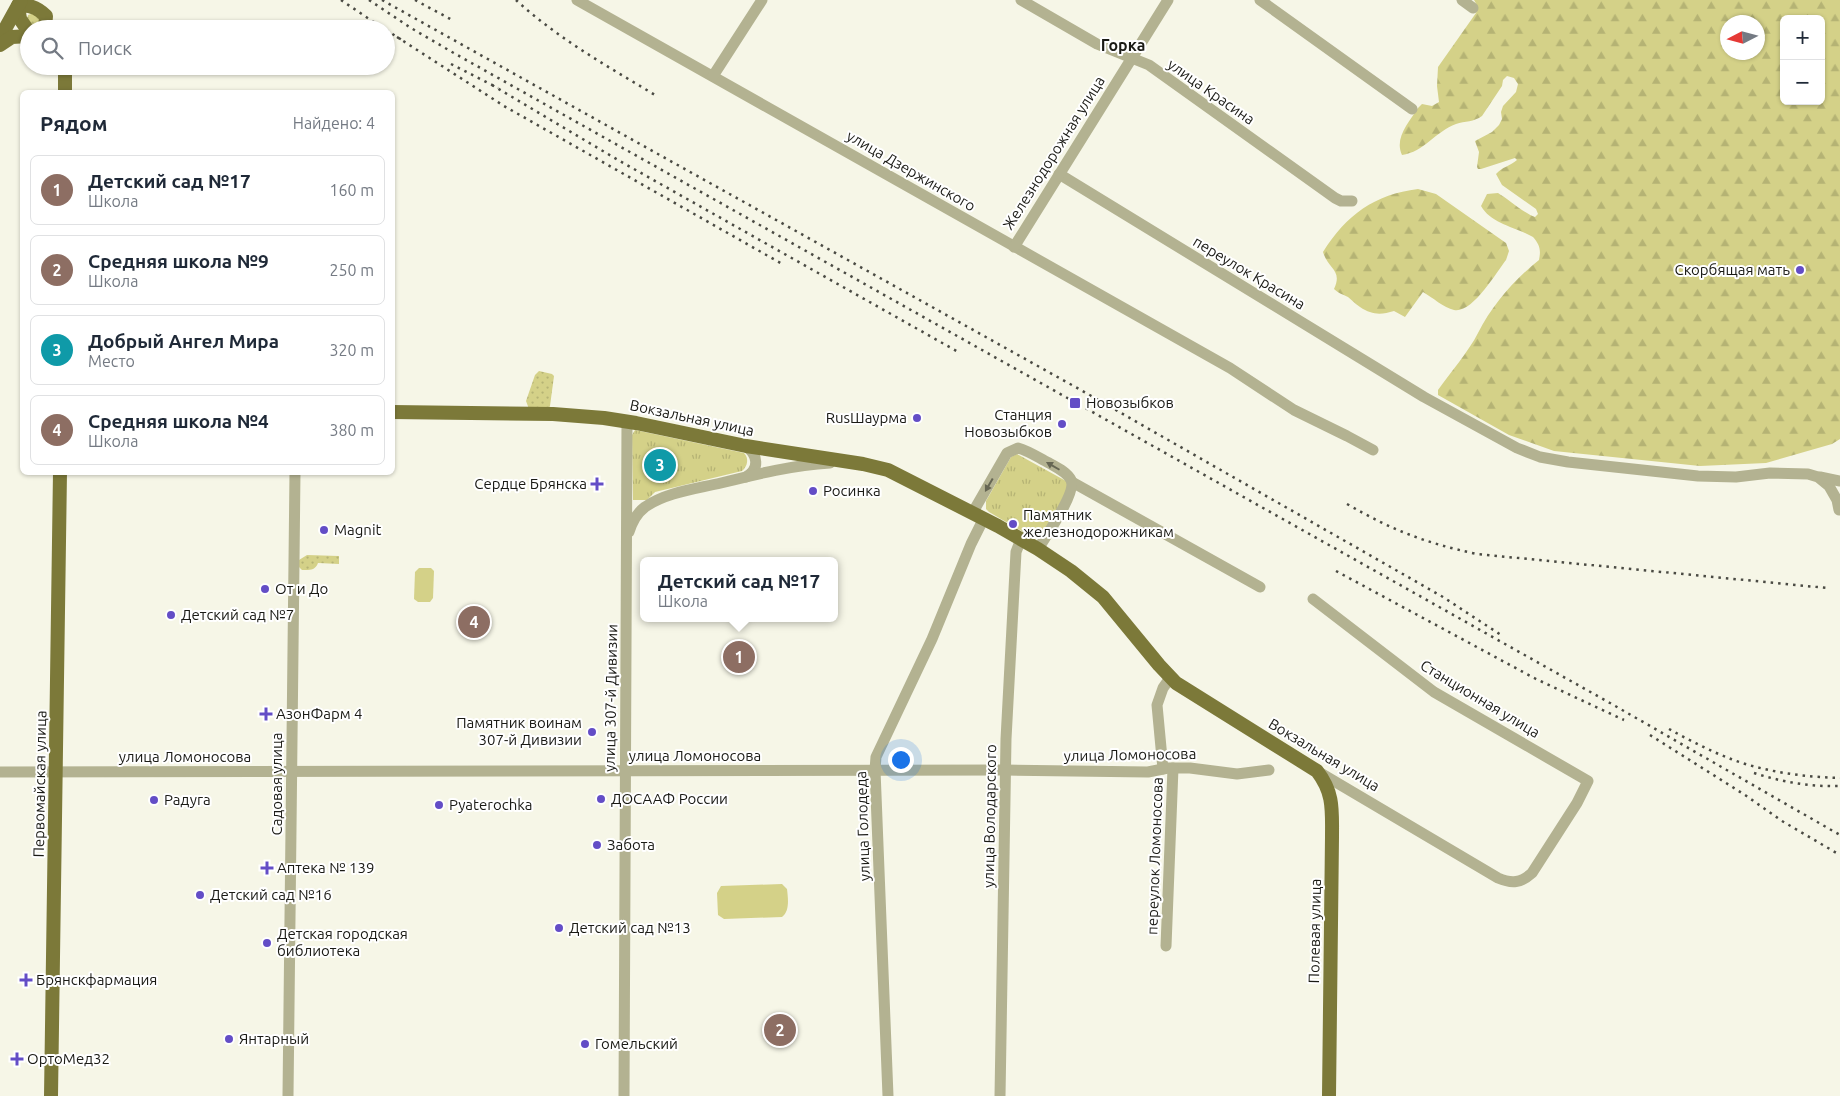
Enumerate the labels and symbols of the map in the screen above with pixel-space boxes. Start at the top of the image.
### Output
north arrow [1720,15,1765,60]
district label: Горка [1101,36,1145,54]
street label: улица Красина [1164,55,1258,128]
street label: Железнодорожная улица [999,73,1108,233]
street label: улица Дзержинского [844,127,979,214]
street label: переулок Красина [1190,232,1308,313]
place label: Скорбящая мать [1674,261,1790,278]
marker: Скорбящая мать [1794,264,1806,276]
place label: Новозыбков [1086,394,1174,411]
street label: Вокзальная улица [628,396,756,439]
marker: Новозыбков [1068,396,1082,410]
place label: Станция Новозыбков [964,406,1052,440]
place label: RusШаурма [826,409,907,426]
marker: RusШаурма [911,412,923,424]
marker: Станция Новозыбков [1056,418,1068,430]
pin: 3 [644,446,676,484]
one-way arrow [1047,461,1060,470]
place label: Сердце Брянска [474,475,587,492]
marker: Сердце Брянска [591,478,603,490]
one-way arrow [984,478,993,491]
place label: Росинка [823,482,881,499]
marker: Росинка [807,485,819,497]
place label: Памятник железнодорожникам [1023,506,1174,540]
marker: Памятник железнодорожникам [1007,518,1019,530]
place label: Magnit [334,521,382,538]
marker: Magnit [318,524,330,536]
place label: От и До [275,580,328,597]
marker: От и До [259,583,271,595]
pin: 4 [458,603,490,641]
place label: Детский сад №7 [181,606,294,623]
marker: Детский сад №7 [165,609,177,621]
street label: улица 307-й Дивизии [601,624,620,772]
pin: 1 [723,638,755,676]
street label: Станционная улица [1418,656,1543,741]
place label: АзонФарм 4 [276,705,363,722]
marker: АзонФарм 4 [260,708,272,720]
street label: Первомайская улица [30,710,49,858]
place label: Памятник воинам 307-й Дивизии [456,714,582,748]
street label: Вокзальная улица [1266,715,1383,794]
marker: Памятник воинам 307-й Дивизии [586,726,598,738]
street label: Садовая улица [268,732,285,836]
street label: улица Володарского [980,744,999,888]
street label: улица Ломоносова [1064,745,1196,764]
street label: улица Ломоносова [629,747,761,764]
your location [888,747,914,773]
street label: улица Ломоносова [119,748,251,765]
street label: улица Голодеда [852,771,873,881]
street label: переулок Ломоносова [1143,777,1166,935]
place label: ДОСААФ России [611,790,728,807]
place label: Радуга [164,791,211,808]
marker: ДОСААФ России [595,793,607,805]
marker: Радуга [148,794,160,806]
place label: Pyaterochka [449,796,532,813]
marker: Pyaterochka [433,799,445,811]
place label: Забота [607,836,655,853]
marker: Забота [591,839,603,851]
place label: Аптека № 139 [277,859,374,876]
marker: Аптека № 139 [261,862,273,874]
street label: Полевая улица [1305,878,1324,983]
place label: Детский сад №16 [210,886,332,903]
marker: Детский сад №16 [194,889,206,901]
place label: Детский сад №13 [569,919,691,936]
marker: Детский сад №13 [553,922,565,934]
place label: Детская городская библиотека [277,925,408,959]
marker: Детская городская библиотека [261,937,273,949]
place label: Брянскфармация [36,971,157,988]
marker: Брянскфармация [20,974,32,986]
pin: 2 [764,1011,796,1049]
place label: Янтарный [239,1030,309,1047]
marker: Янтарный [223,1033,235,1045]
place label: Гомельский [595,1035,678,1052]
marker: Гомельский [579,1038,591,1050]
place label: ОртоМед32 [27,1050,110,1067]
marker: ОртоМед32 [11,1053,23,1065]

